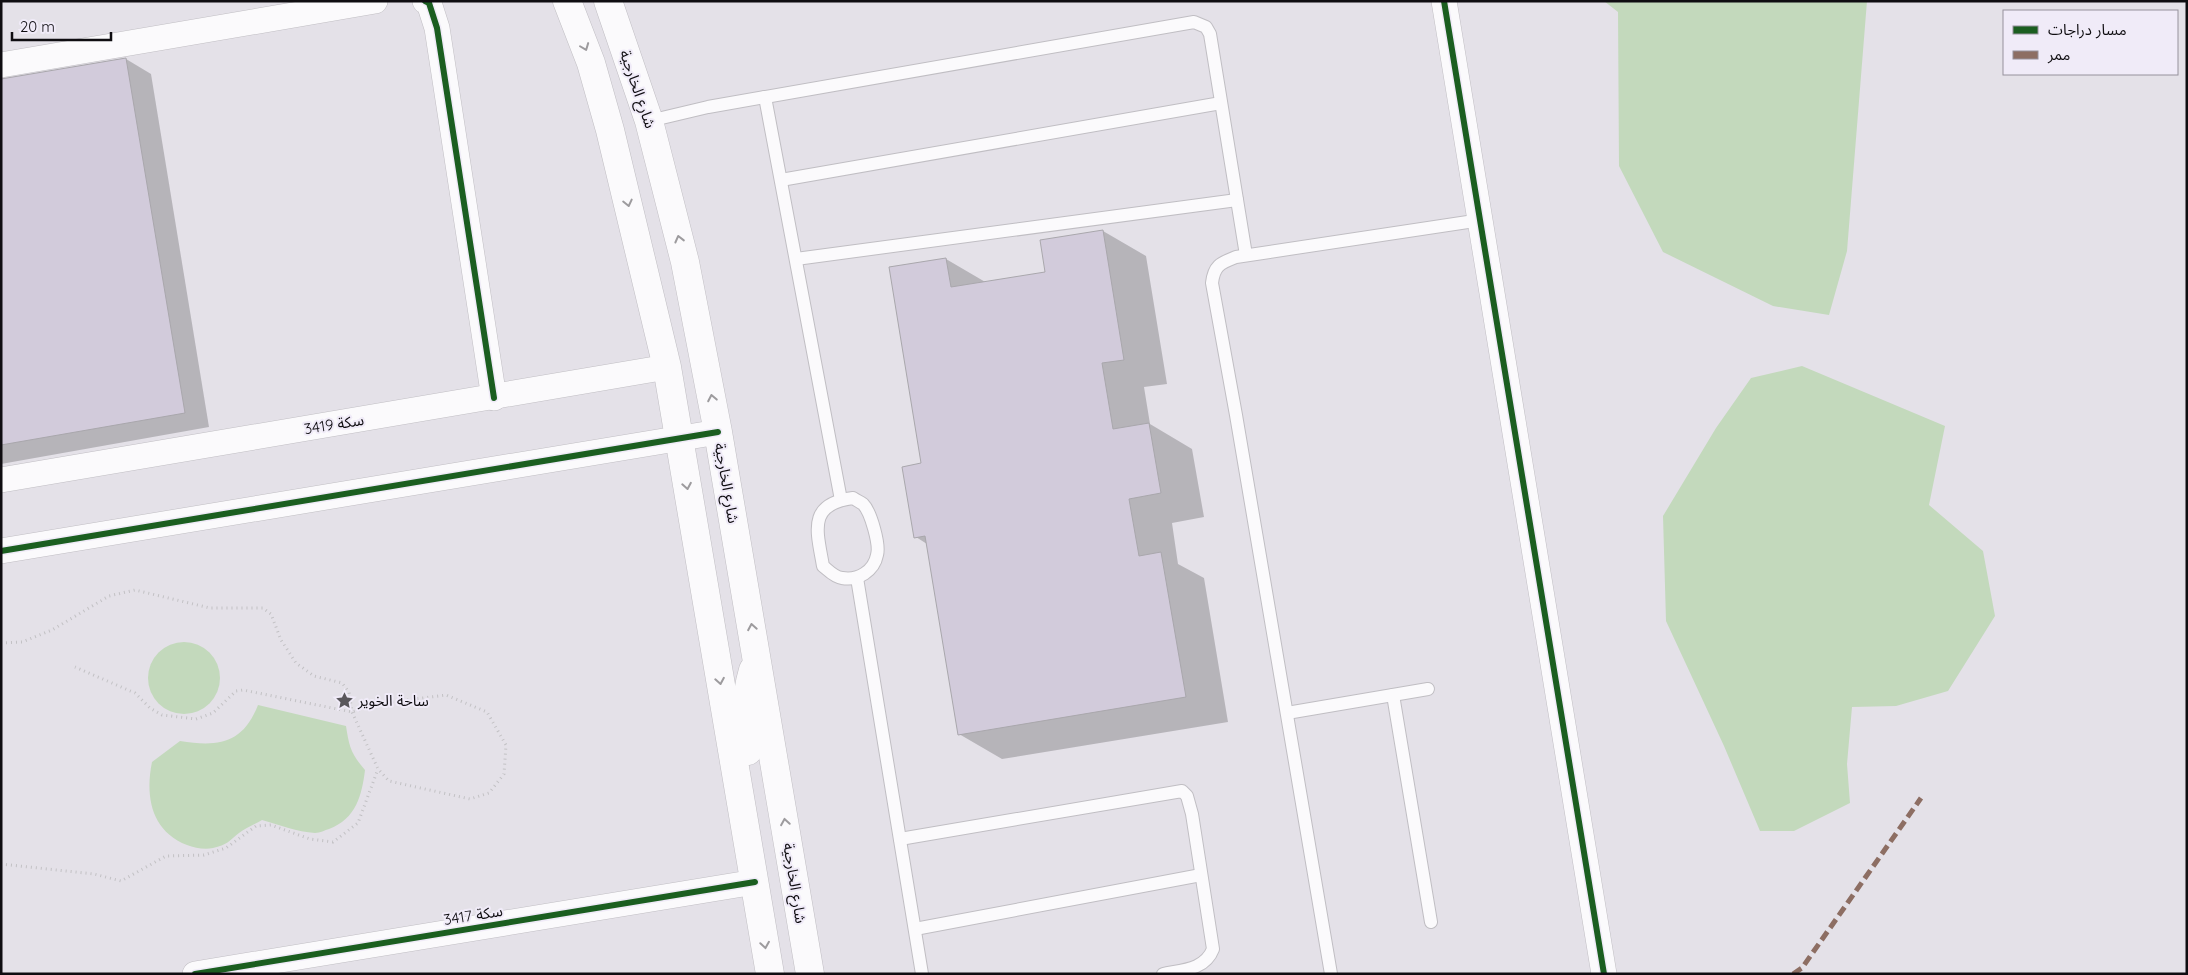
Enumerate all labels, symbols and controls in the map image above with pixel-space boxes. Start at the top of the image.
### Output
scale bar [12,10,111,42]
legend [2003,10,2178,75]
text: 20 m [20,17,55,36]
text: مسار دراجات [2048,20,2127,39]
one-way arrow [579,42,589,51]
text: ممر [2047,45,2071,64]
street label: شارع الخارجية [613,47,660,132]
one-way arrow [622,199,633,208]
one-way arrow [674,235,685,244]
one-way arrow [707,394,717,403]
street label: سكة 3419 [303,410,366,438]
street label: شارع الخارجية [708,441,743,525]
one-way arrow [681,482,691,491]
one-way arrow [748,623,758,632]
one-way arrow [715,677,725,685]
place icon: ساحة الخوير [334,690,354,710]
place label: ساحة الخوير [357,691,429,710]
one-way arrow [780,818,790,826]
street label: شارع الخارجية [776,841,811,925]
street label: سكة 3417 [442,901,504,929]
one-way arrow [759,940,769,949]

